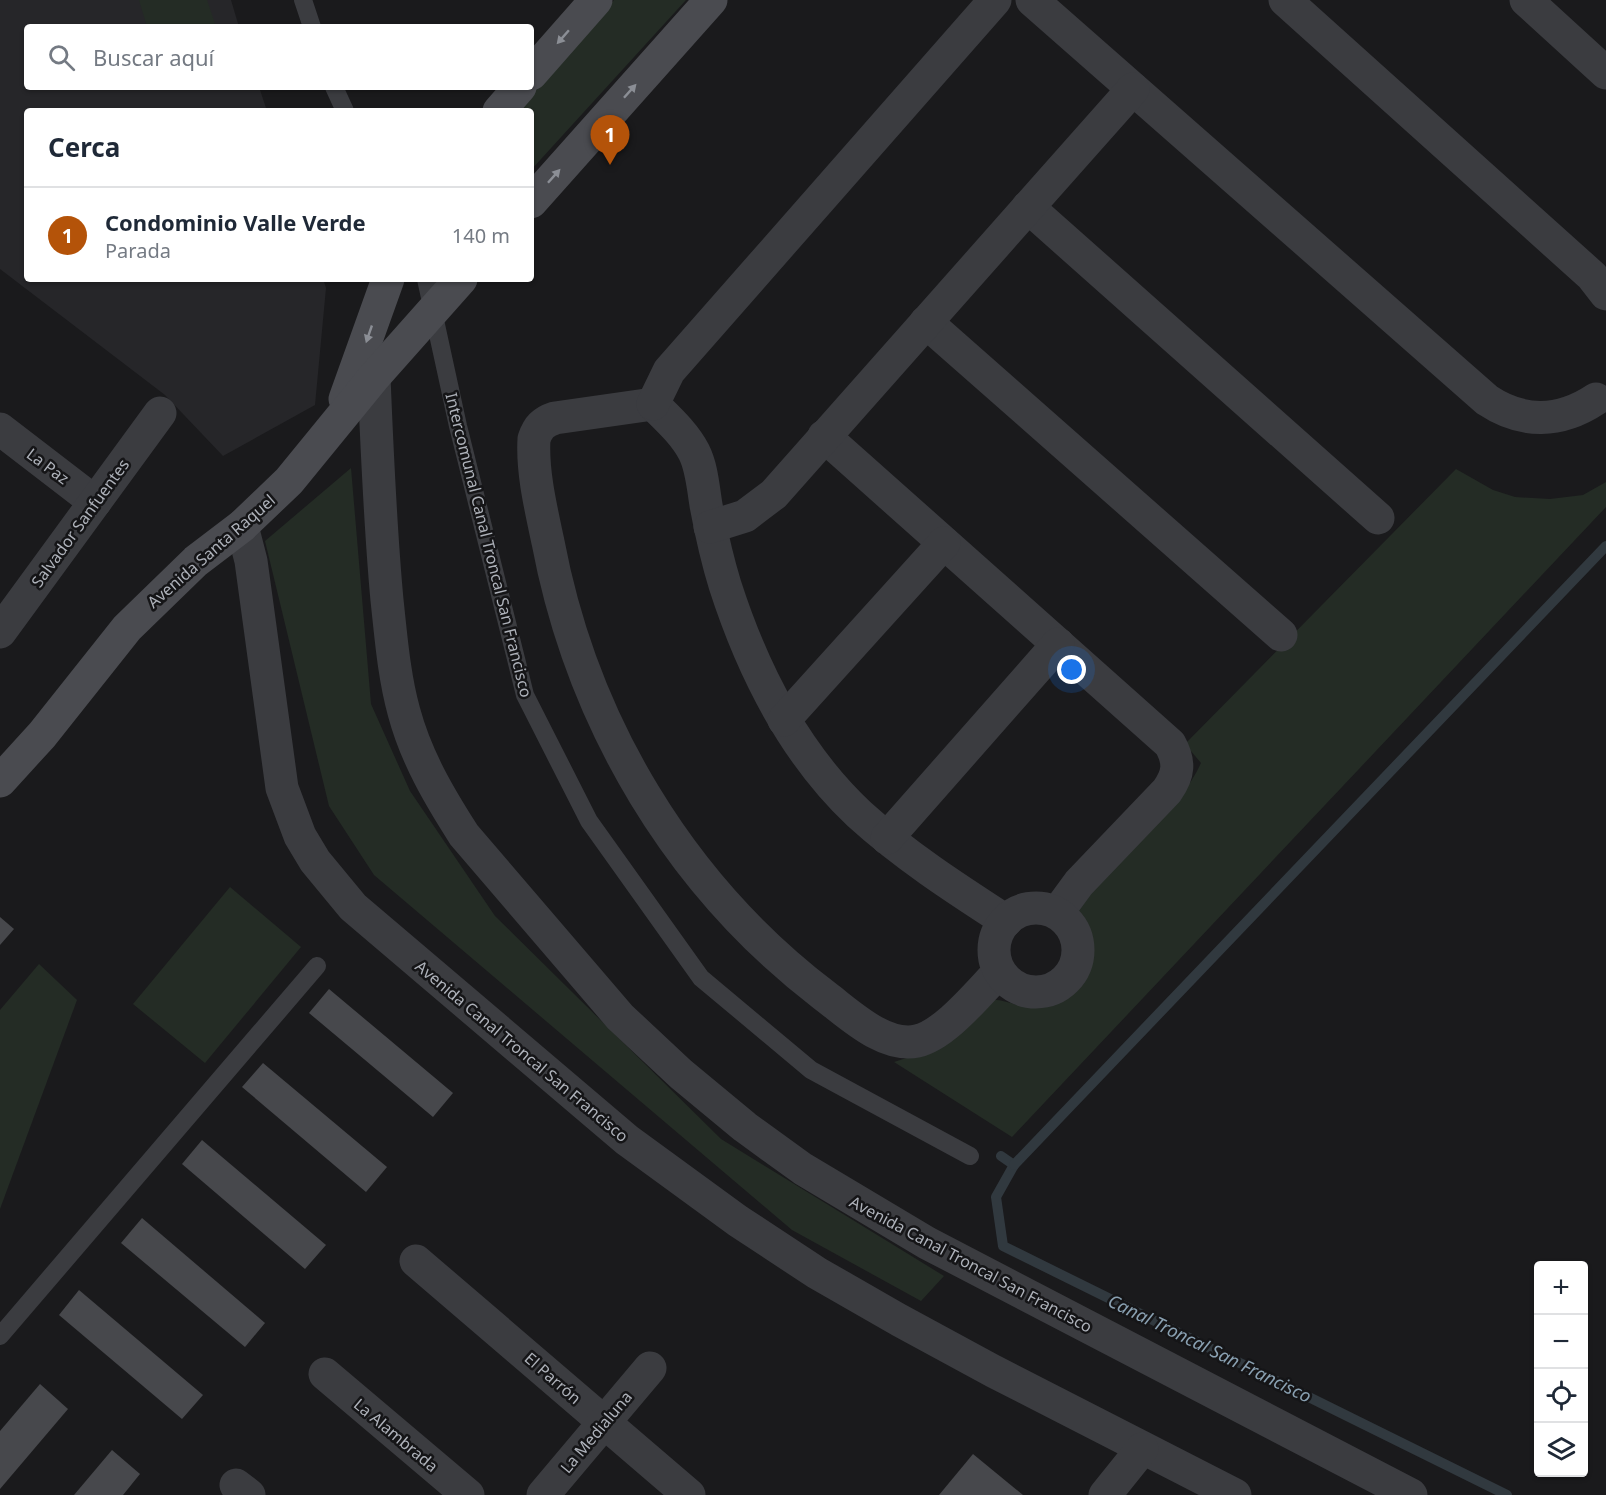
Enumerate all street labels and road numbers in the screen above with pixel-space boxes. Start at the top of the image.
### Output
street label: Intercomunal Canal Troncal San Francisco [440,390,538,700]
street label: La Paz [22,443,74,489]
street label: Salvador Sanfuentes [26,454,134,592]
street label: Avenida Santa Raquel [142,489,280,613]
street label: Avenida Canal Troncal San Francisco [411,955,633,1147]
street label: Avenida Canal Troncal San Francisco [846,1191,1096,1337]
street label: El Parrón [520,1347,586,1409]
street label: La Medialuna [555,1386,637,1478]
street label: La Alambrada [349,1393,443,1477]

